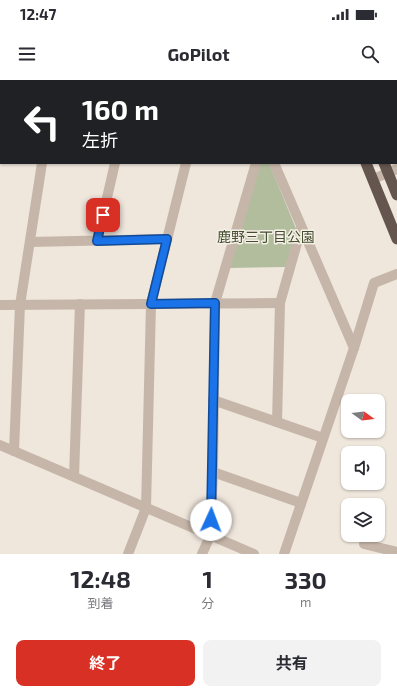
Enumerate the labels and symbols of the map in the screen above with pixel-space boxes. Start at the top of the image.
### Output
pin [86,198,120,232]
park label: 鹿野三丁目公園 [217,228,315,245]
north arrow [341,394,385,438]
position arrow [190,499,232,541]

